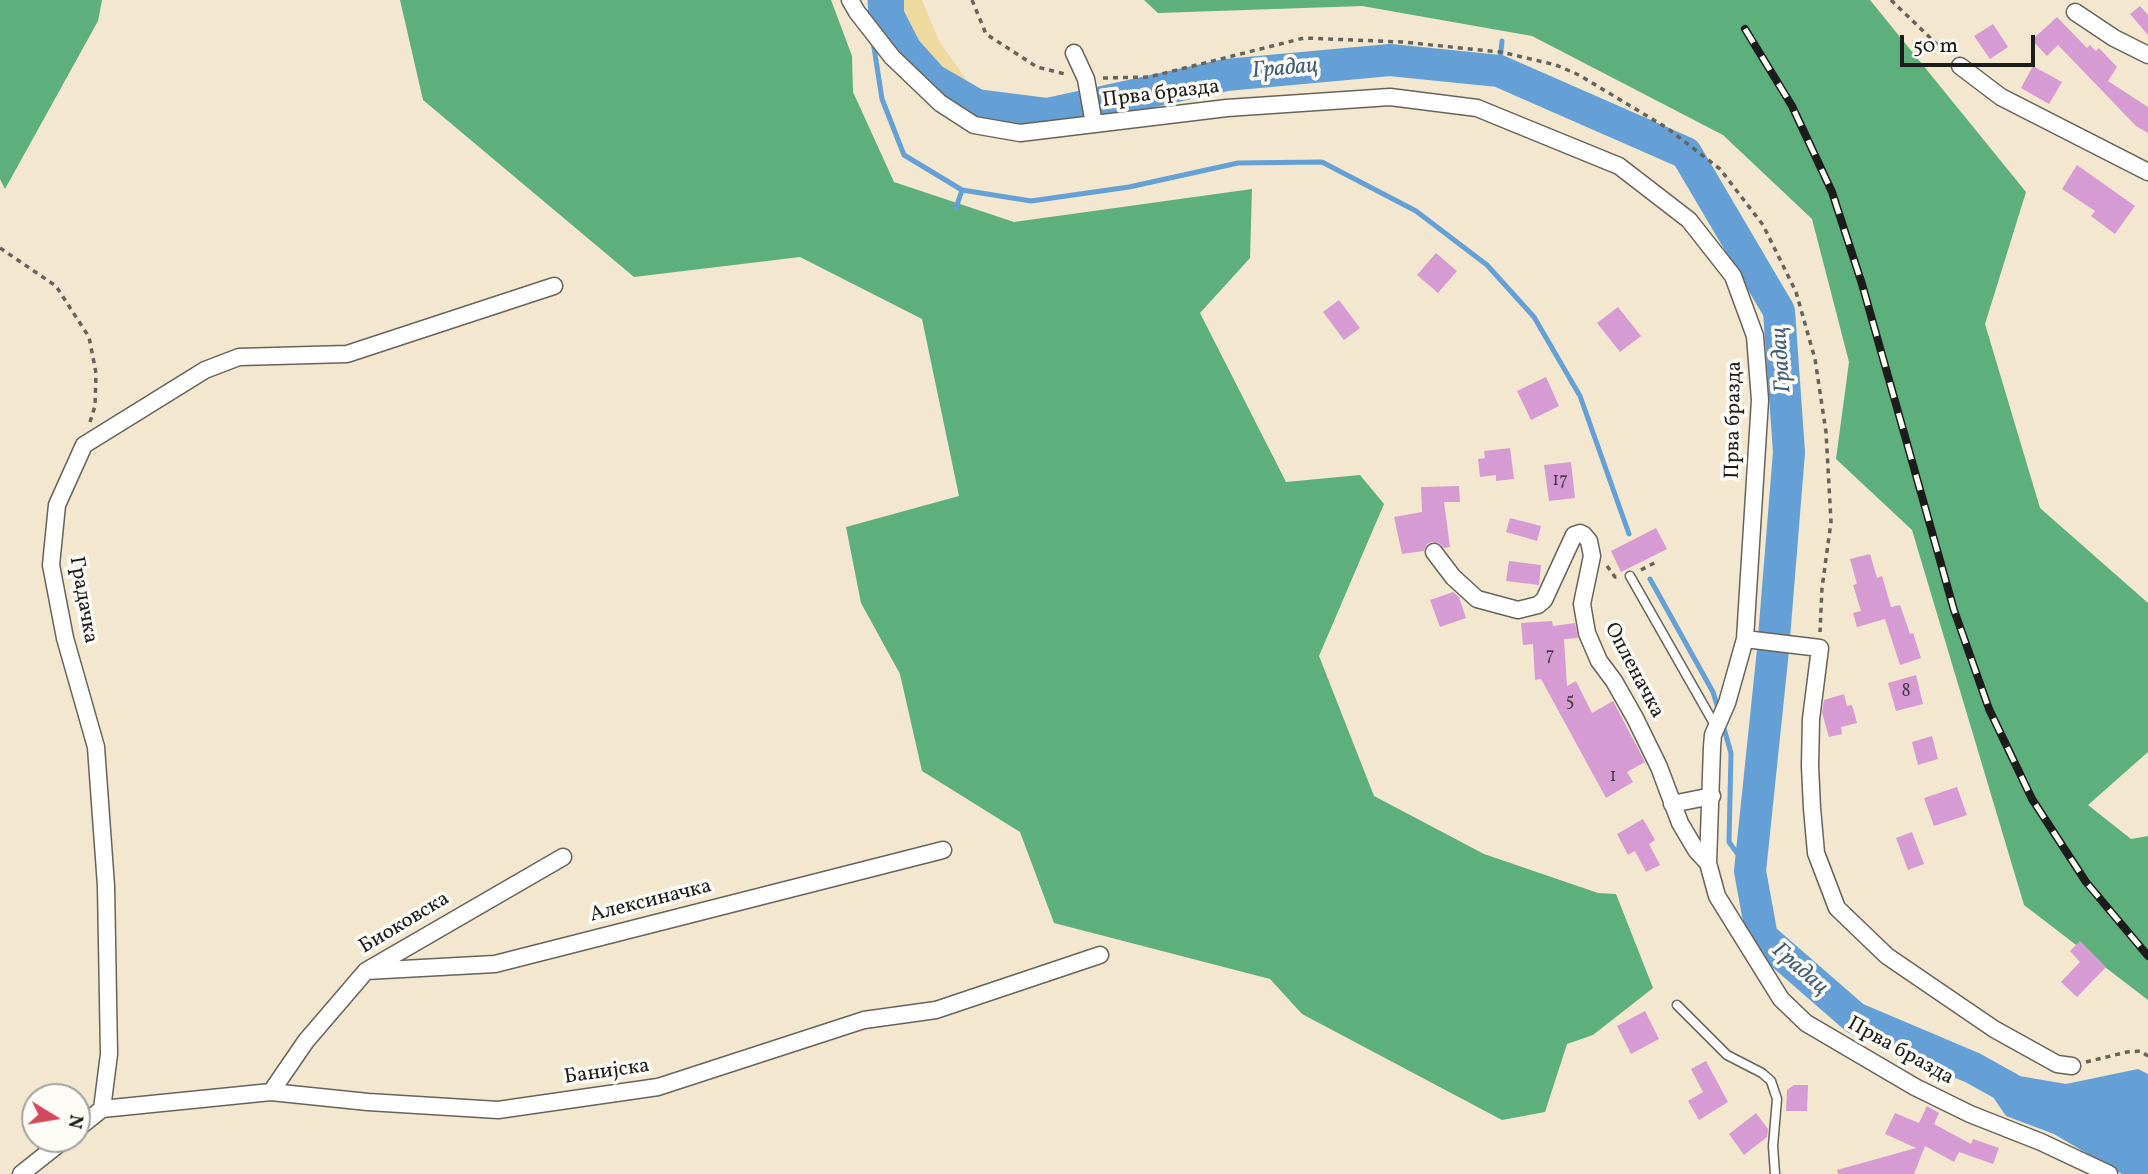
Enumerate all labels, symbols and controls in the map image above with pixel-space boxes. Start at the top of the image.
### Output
scale bar [1903,21,2038,65]
text: 50 m [1913,32,1958,61]
water label: Градац [1251,53,1319,87]
street label: Прва бразда [1101,75,1221,115]
water label: Градац [1767,326,1799,394]
street label: Прва бразда [1721,361,1749,479]
house number: 17 [1552,471,1568,493]
street label: Градачка [62,555,102,645]
street label: Опленачка [1597,619,1669,723]
house number: 7 [1546,646,1554,668]
house number: 8 [1901,682,1911,704]
house number: 5 [1566,692,1574,714]
house number: 1 [1610,767,1616,789]
street label: Алексиначка [588,875,714,929]
street label: Биоковска [355,887,455,961]
water label: Градац [1765,938,1833,1002]
street label: Прва бразда [1842,1012,1958,1092]
street label: Банијска [563,1055,651,1091]
north arrow [21,1083,91,1153]
text: N [61,1112,89,1131]

